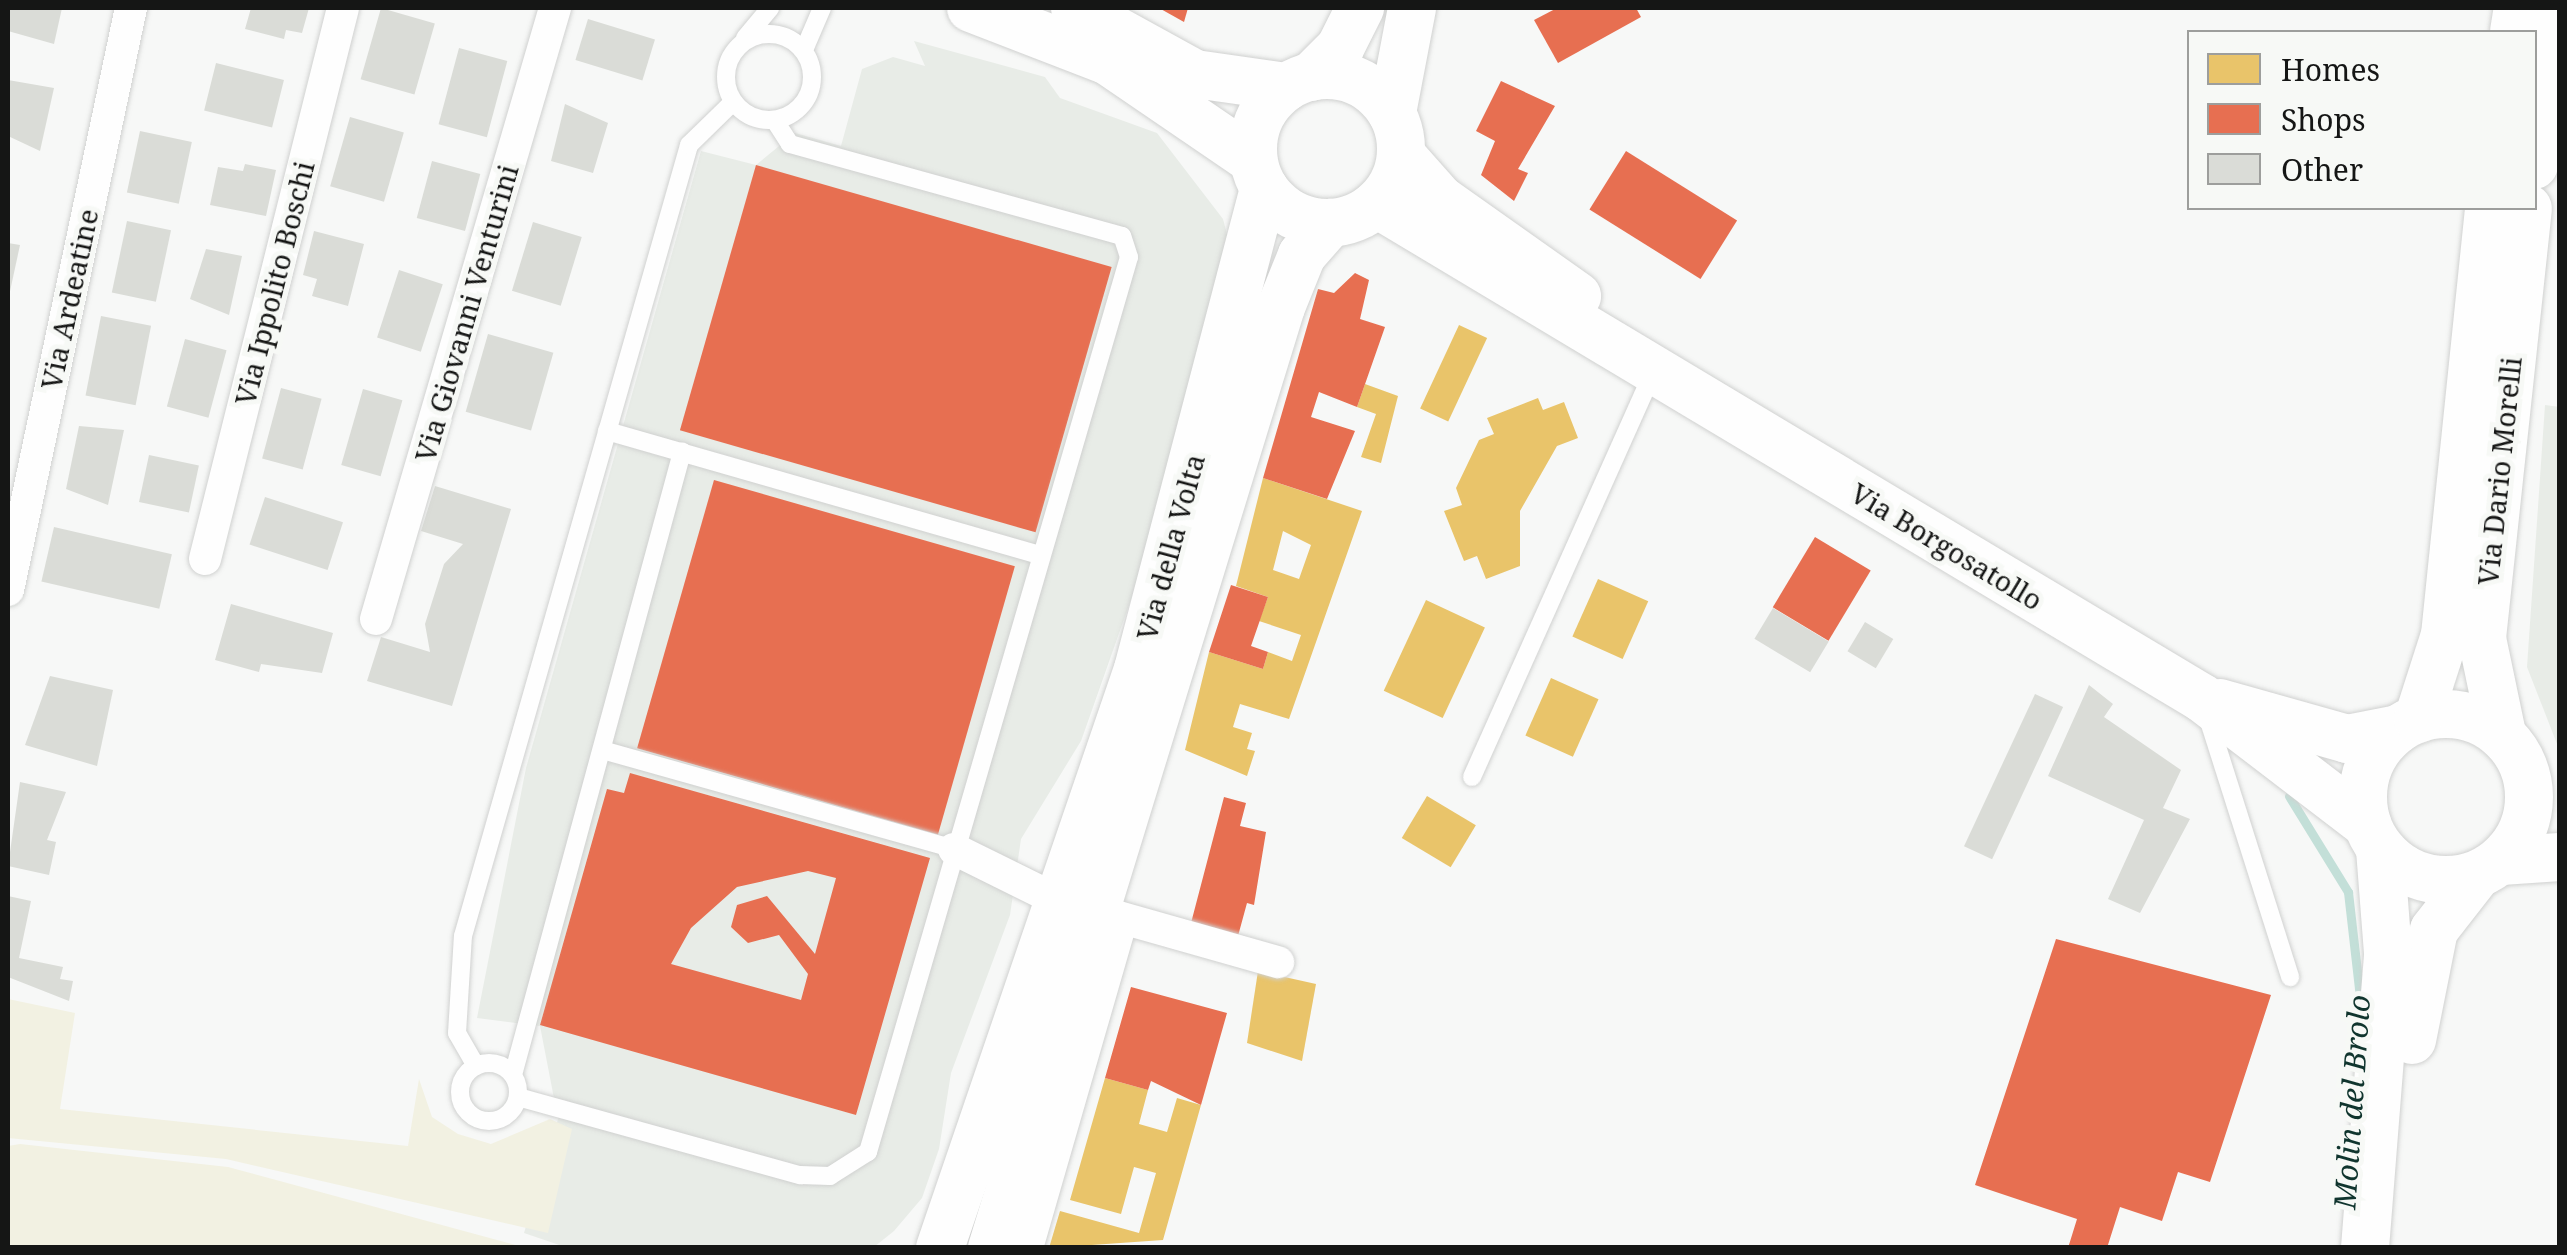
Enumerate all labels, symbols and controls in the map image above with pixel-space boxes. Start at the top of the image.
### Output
legend [2187,30,2537,210]
text: Homes [2281,49,2380,90]
text: Shops [2281,99,2366,140]
text: Other [2281,149,2363,190]
street label: Via Ippolito Boschi [227,158,321,408]
street label: Via Giovanni Venturini [407,161,525,465]
street label: Via Ardeatine [33,206,105,392]
street label: Via Dario Morelli [2470,355,2528,587]
street label: Via della Volta [1129,450,1211,644]
street label: Via Borgosatollo [1845,476,2049,616]
water label: Molin del Brolo [2327,993,2377,1211]

